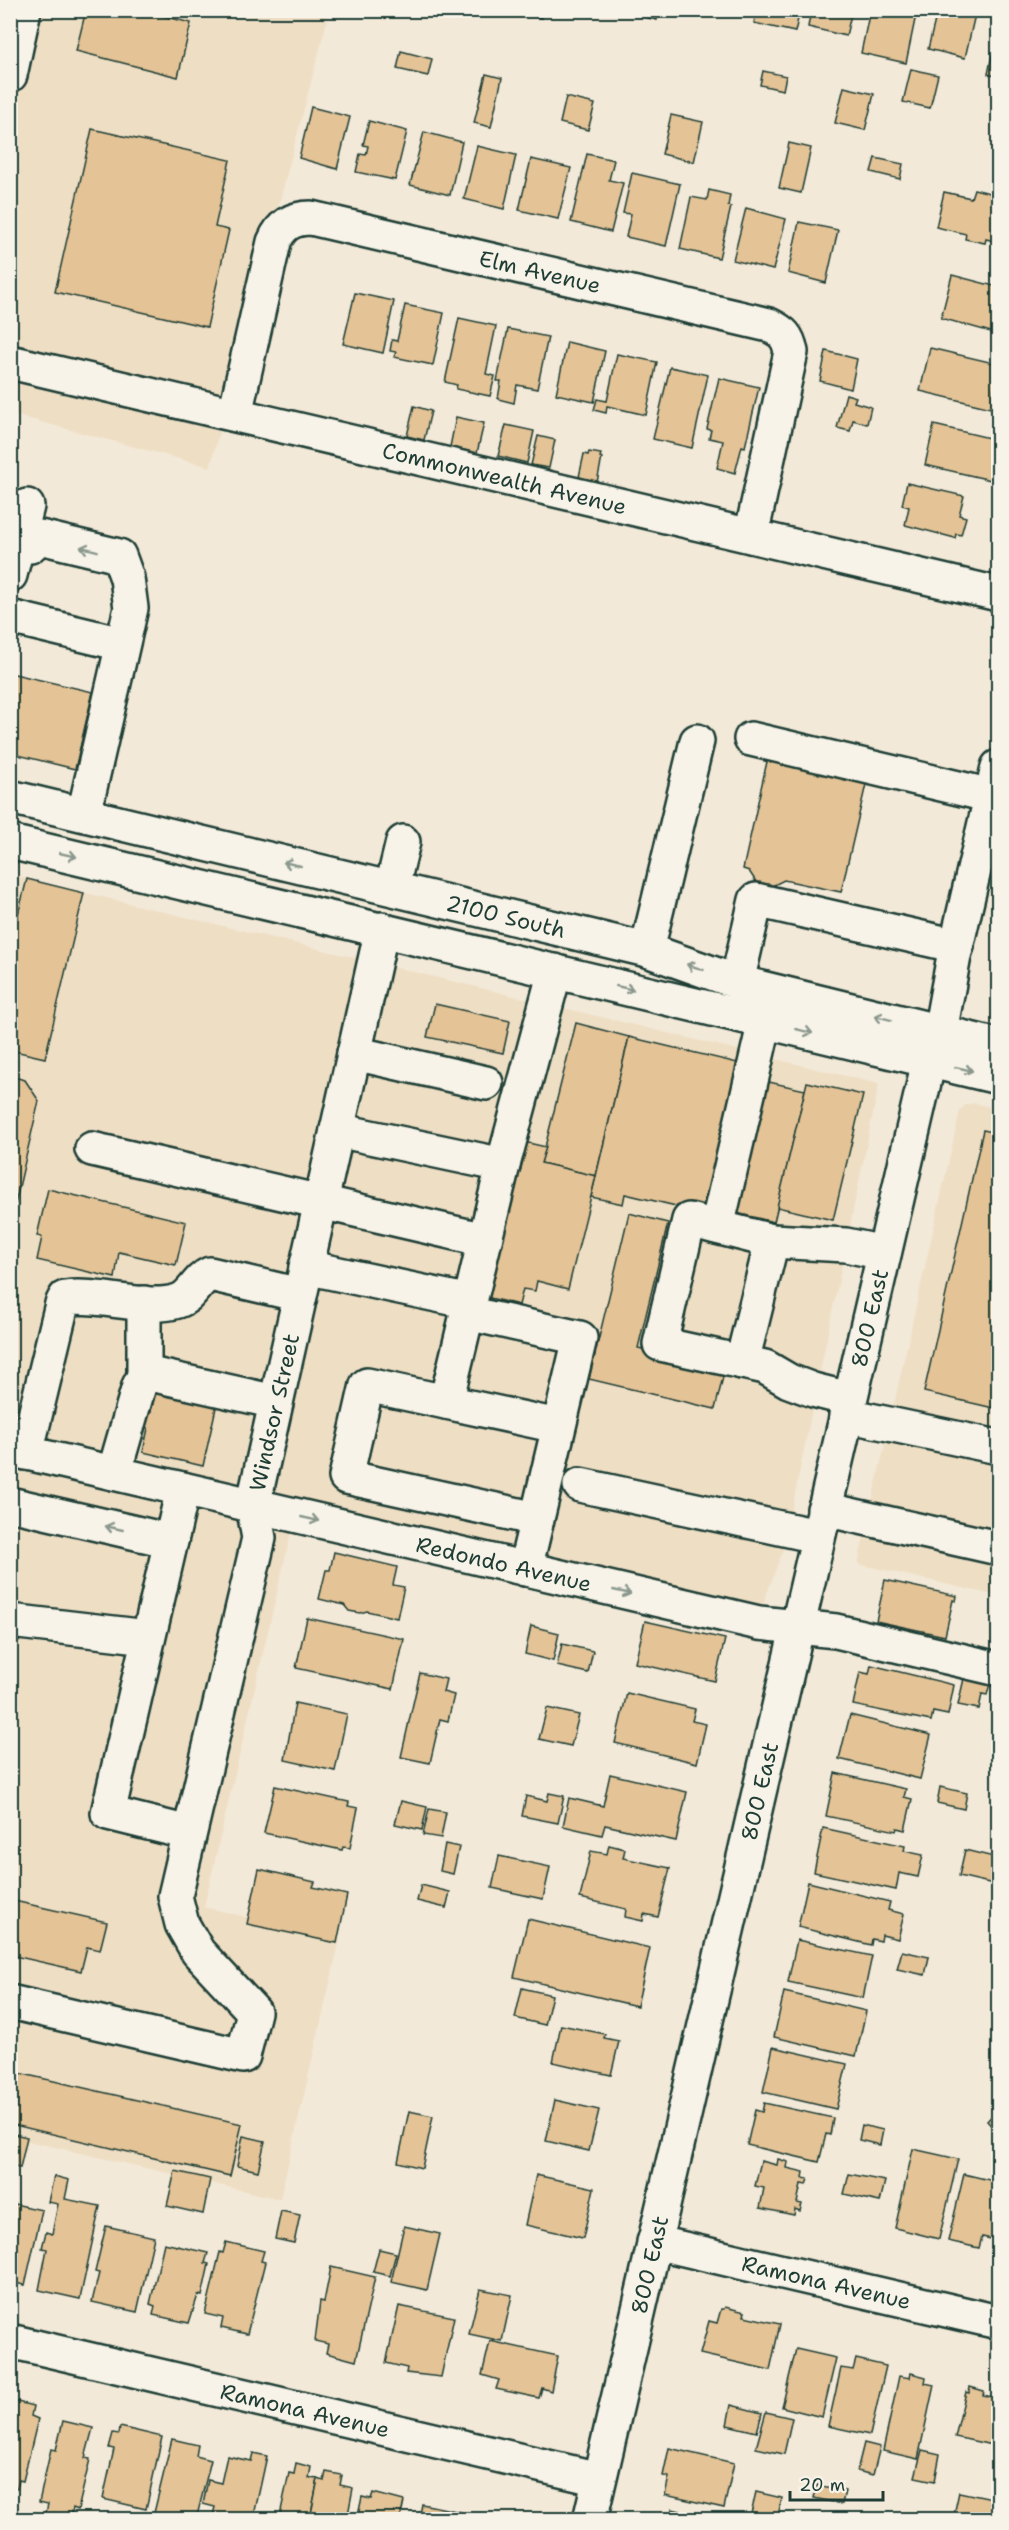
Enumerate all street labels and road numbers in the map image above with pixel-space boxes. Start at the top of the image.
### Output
street label: Elm Avenue [476,243,604,300]
street label: Commonwealth Avenue [380,435,629,521]
street label: 2100 South [443,888,569,944]
street label: 800 East [844,1266,895,1370]
street label: Windsor Street [242,1331,306,1494]
street label: Redondo Avenue [413,1529,594,1598]
street label: 800 East [734,1739,785,1843]
street label: 800 East [624,2213,675,2317]
street label: Ramona Avenue [739,2248,914,2316]
street label: Ramona Avenue [218,2376,392,2444]

